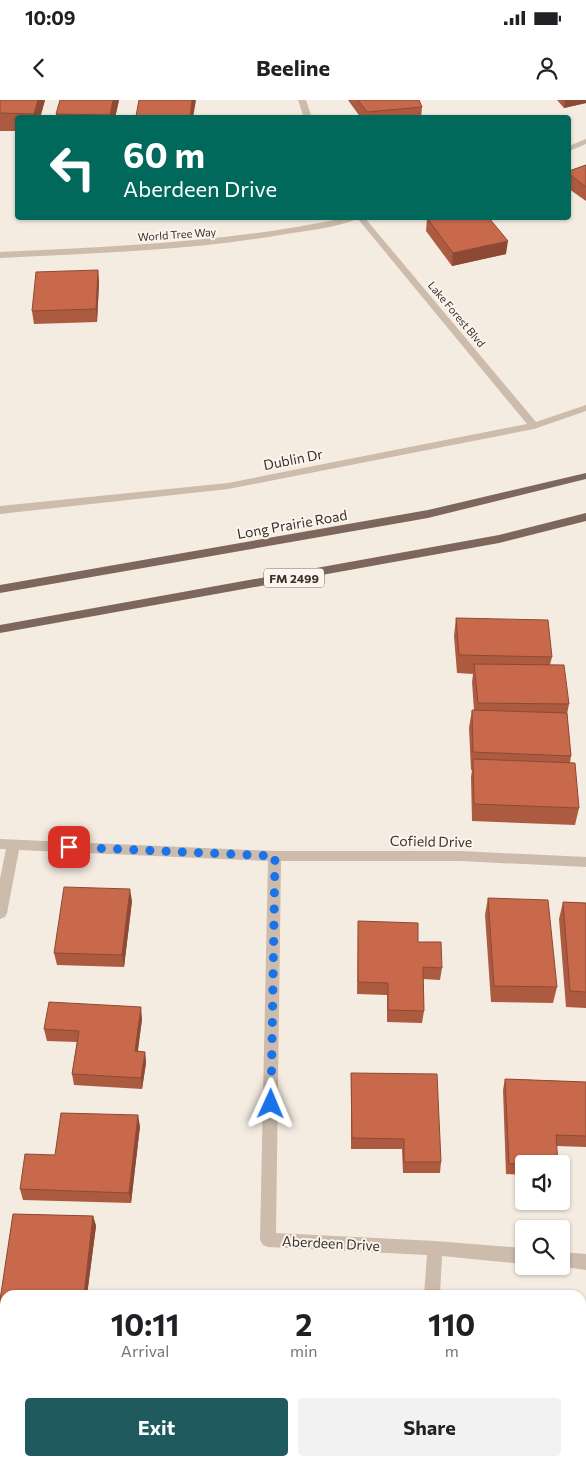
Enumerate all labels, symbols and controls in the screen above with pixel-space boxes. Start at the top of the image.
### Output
text: 10:09 [25,6,76,29]
icon: back [25,54,53,82]
text: Beeline [256,54,330,81]
icon: person [533,54,561,82]
text: 60 m [123,132,205,175]
icon: left [40,135,105,200]
text: Aberdeen Drive [123,175,277,202]
street label: World Tree Way [137,225,217,243]
street label: Lake Forest Blvd [426,279,488,349]
street label: Dublin Dr [262,445,325,473]
street label: Long Prairie Road [235,506,349,542]
road number: FM 2499 [264,568,324,588]
pin [48,826,90,868]
street label: Cofield Drive [390,832,472,850]
icon: arrive [55,833,83,861]
position arrow [244,1077,296,1129]
map controls [515,1155,570,1275]
button: sound [515,1155,570,1210]
button: search [515,1220,570,1275]
street label: Aberdeen Drive [282,1232,380,1254]
text: 10:11 [111,1305,179,1342]
text: 2 [295,1305,312,1342]
text: 110 [428,1305,475,1342]
text: Arrival [121,1341,169,1360]
text: min [290,1341,317,1360]
text: m [445,1341,459,1360]
button: Exit [25,1398,288,1456]
button: Share [298,1398,561,1456]

